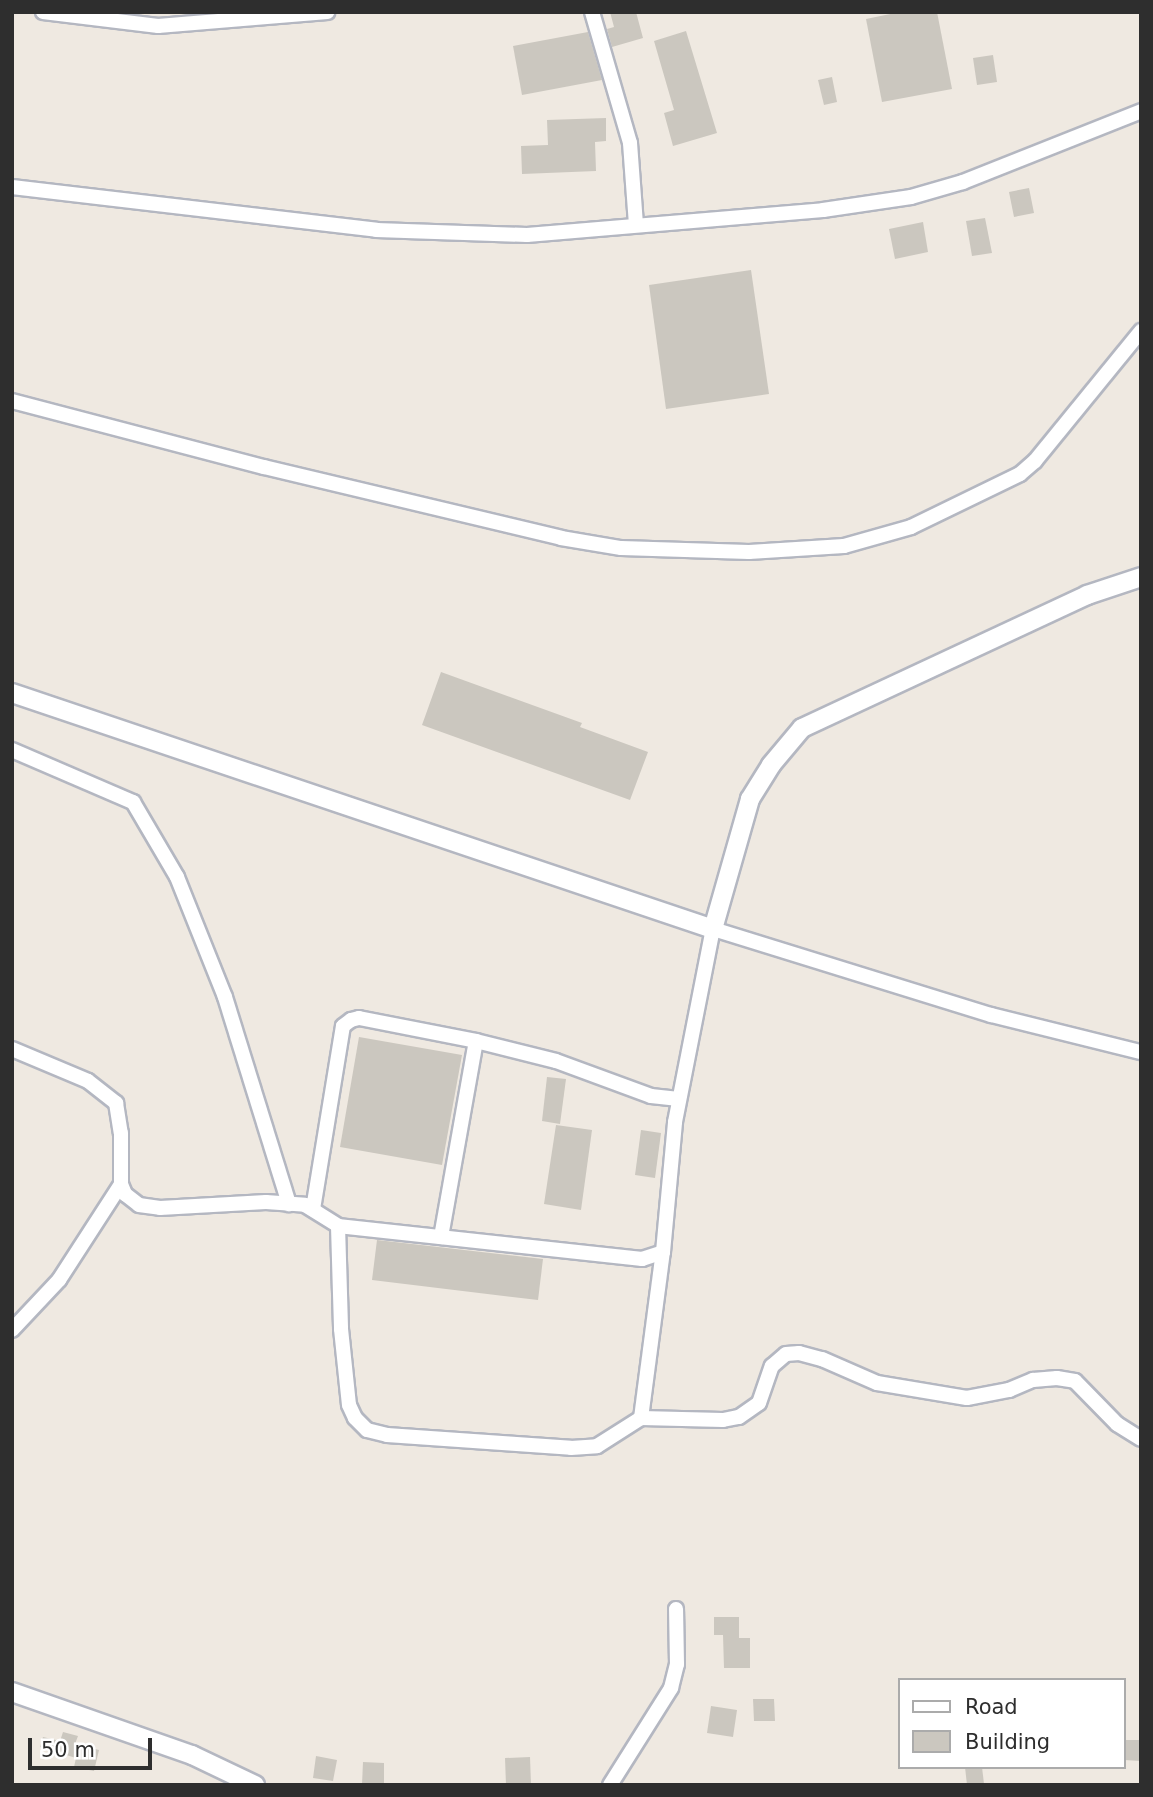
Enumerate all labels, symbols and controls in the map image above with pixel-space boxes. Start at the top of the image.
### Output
legend [898,1678,1125,1769]
text: Road [965,1695,1018,1719]
scale bar [32,1724,156,1768]
text: Building [965,1730,1050,1754]
text: 50 m [41,1738,95,1762]

